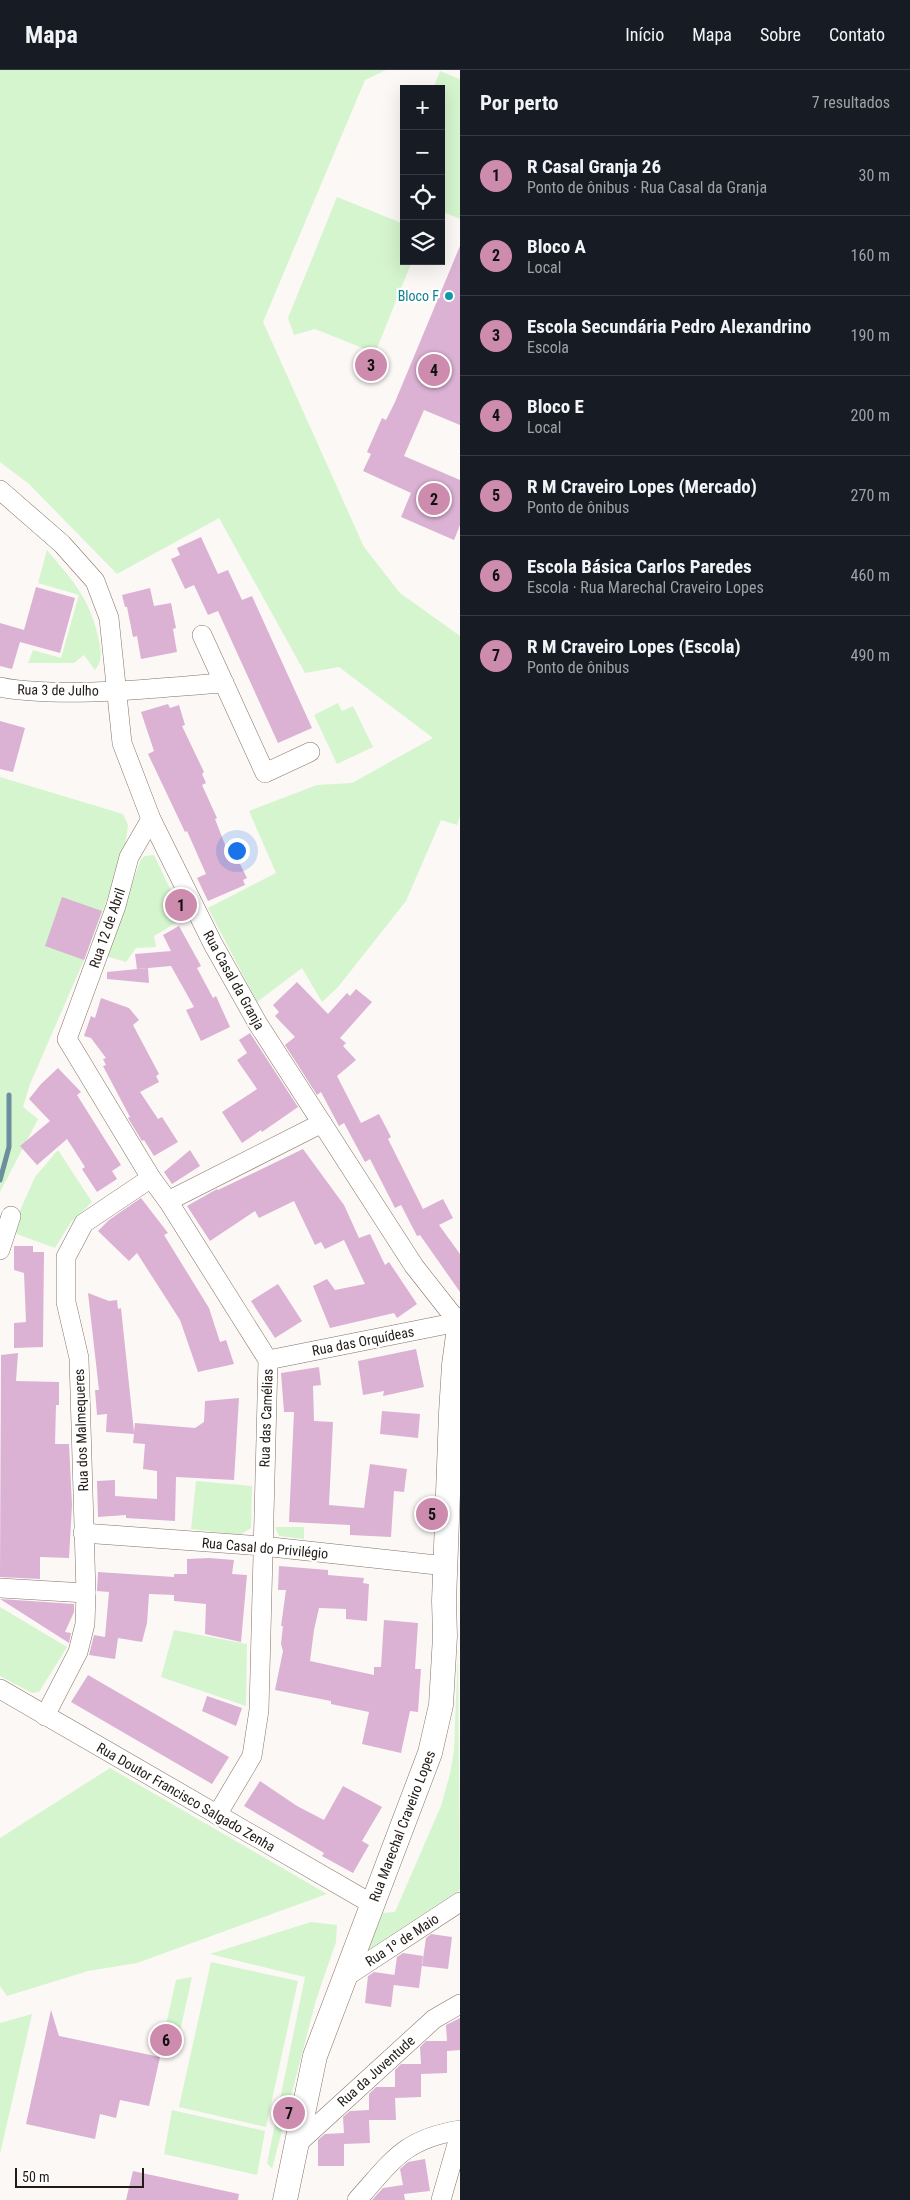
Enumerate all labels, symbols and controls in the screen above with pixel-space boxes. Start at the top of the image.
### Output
text: Mapa [25,21,78,49]
text: Início [625,24,664,45]
text: Mapa [692,24,732,45]
text: Sobre [760,24,801,45]
text: Contato [829,24,885,45]
map controls [400,85,445,265]
button: + [400,85,445,130]
text: Por perto [480,91,559,115]
text: 7 resultados [812,93,890,112]
button: − [400,130,445,175]
text: R Casal Granja 26 [527,155,661,178]
text: 1 [492,166,500,185]
text: 30 m [858,166,890,185]
button: locate [400,175,445,220]
text: Ponto de ônibus · Rua Casal da Granja [527,178,767,197]
button: layers [400,220,445,265]
text: Bloco A [527,235,586,258]
text: 2 [492,246,500,265]
text: 160 m [851,246,890,265]
text: Local [527,258,561,277]
place label: Bloco F [398,288,439,304]
marker: Bloco F [443,290,455,302]
text: Escola Secundária Pedro Alexandrino [527,315,811,338]
text: 3 [492,326,500,345]
text: 190 m [851,326,890,345]
text: Escola [527,338,569,357]
pin: 3 [355,346,387,384]
pin: 4 [418,351,450,389]
text: Bloco E [527,395,584,418]
text: 4 [492,406,500,425]
text: 200 m [851,406,890,425]
text: Local [527,418,561,437]
text: R M Craveiro Lopes (Mercado) [527,475,757,498]
pin: 2 [418,480,450,518]
text: 5 [492,486,500,505]
text: 270 m [851,486,890,505]
text: Ponto de ônibus [527,498,629,517]
text: Escola Básica Carlos Paredes [527,555,752,578]
text: 6 [492,566,500,585]
text: 460 m [851,566,890,585]
text: Escola · Rua Marechal Craveiro Lopes [527,578,764,597]
text: R M Craveiro Lopes (Escola) [527,635,741,658]
text: 7 [492,646,500,665]
text: 490 m [851,646,890,665]
text: Ponto de ônibus [527,658,629,677]
street label: Rua 3 de Julho [17,681,99,699]
your location [224,838,250,864]
street label: Rua 12 de Abril [86,886,128,970]
pin: 1 [165,886,197,924]
street label: Rua Casal da Granja [200,928,268,1032]
street label: Rua das Orquídeas [311,1323,415,1359]
street label: Rua dos Malmequeres [71,1368,91,1492]
street label: Rua das Camélias [256,1368,276,1468]
pin: 5 [416,1495,448,1533]
street label: Rua Casal do Privilégio [201,1535,329,1561]
street label: Rua Doutor Francisco Salgado Zenha [94,1739,278,1855]
street label: Rua Marechal Craveiro Lopes [366,1748,438,1904]
street label: Rua 1º de Maio [362,1910,442,1970]
pin: 6 [150,2021,182,2059]
street label: Rua da Juventude [334,2032,418,2110]
pin: 7 [273,2094,305,2132]
scale bar [15,2165,144,2188]
text: 50 m [22,2169,50,2185]

